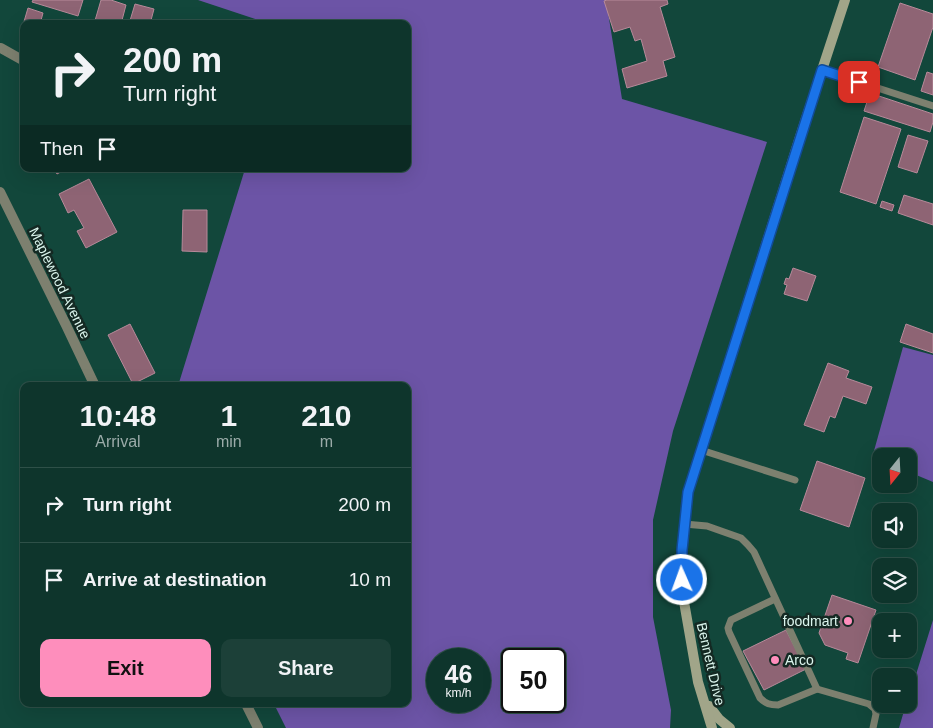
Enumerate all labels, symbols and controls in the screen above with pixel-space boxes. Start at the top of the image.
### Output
icon: right [40,40,105,105]
text: 200 m [123,40,222,79]
pin [838,61,880,103]
icon: arrive [845,68,873,96]
text: Turn right [123,81,216,106]
icon: arrive [93,135,121,163]
text: Then [40,138,83,159]
street label: Maplewood Avenue [26,225,94,341]
text: 10:48 [80,399,156,432]
text: 1 [220,399,237,432]
text: 210 [301,399,351,432]
text: Arrival [95,433,141,450]
text: min [216,433,242,450]
text: m [320,433,333,450]
north arrow [872,448,918,492]
map controls [872,448,917,713]
icon: right [40,491,68,519]
text: Turn right [83,494,171,515]
text: 200 m [338,494,391,515]
button: sound [872,503,917,548]
position arrow [655,553,707,605]
button: layers [872,558,917,603]
icon: arrive [40,566,68,594]
text: Arrive at destination [83,569,267,590]
text: 10 m [349,569,391,590]
place label: foodmart [783,613,838,629]
button: + [872,613,917,658]
marker: foodmart [842,615,854,627]
street label: Bennett Drive [694,621,728,707]
button: Exit [40,639,211,697]
button: Share [221,639,391,697]
speed limit sign: 50 [501,648,566,713]
place label: Arco [785,652,814,668]
marker: Arco [769,654,781,666]
text: 46 [445,660,472,688]
button: − [872,668,917,713]
text: km/h [445,686,472,700]

